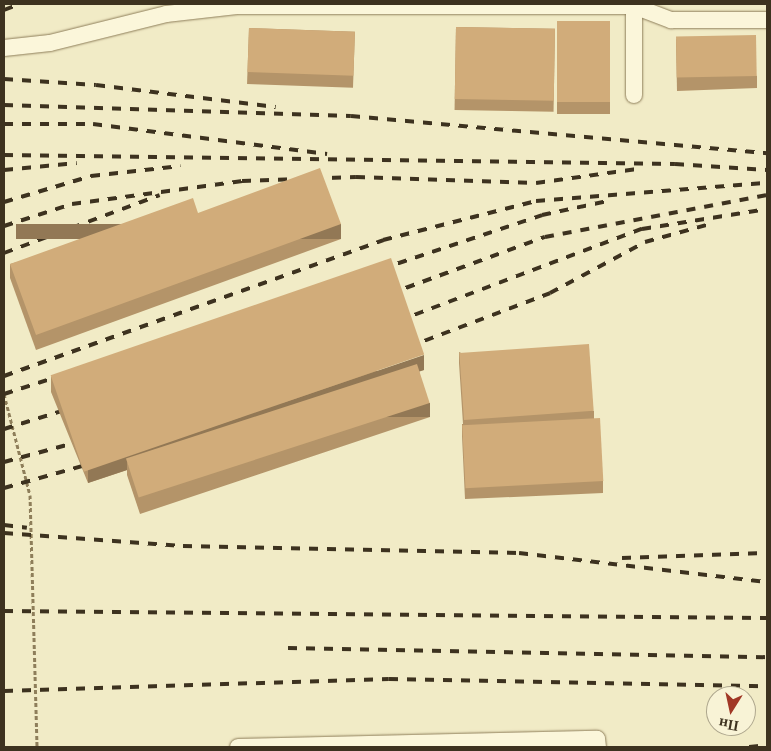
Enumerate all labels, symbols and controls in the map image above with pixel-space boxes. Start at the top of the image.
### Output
north arrow [706,686,756,736]
text: Пн [717,714,740,736]

